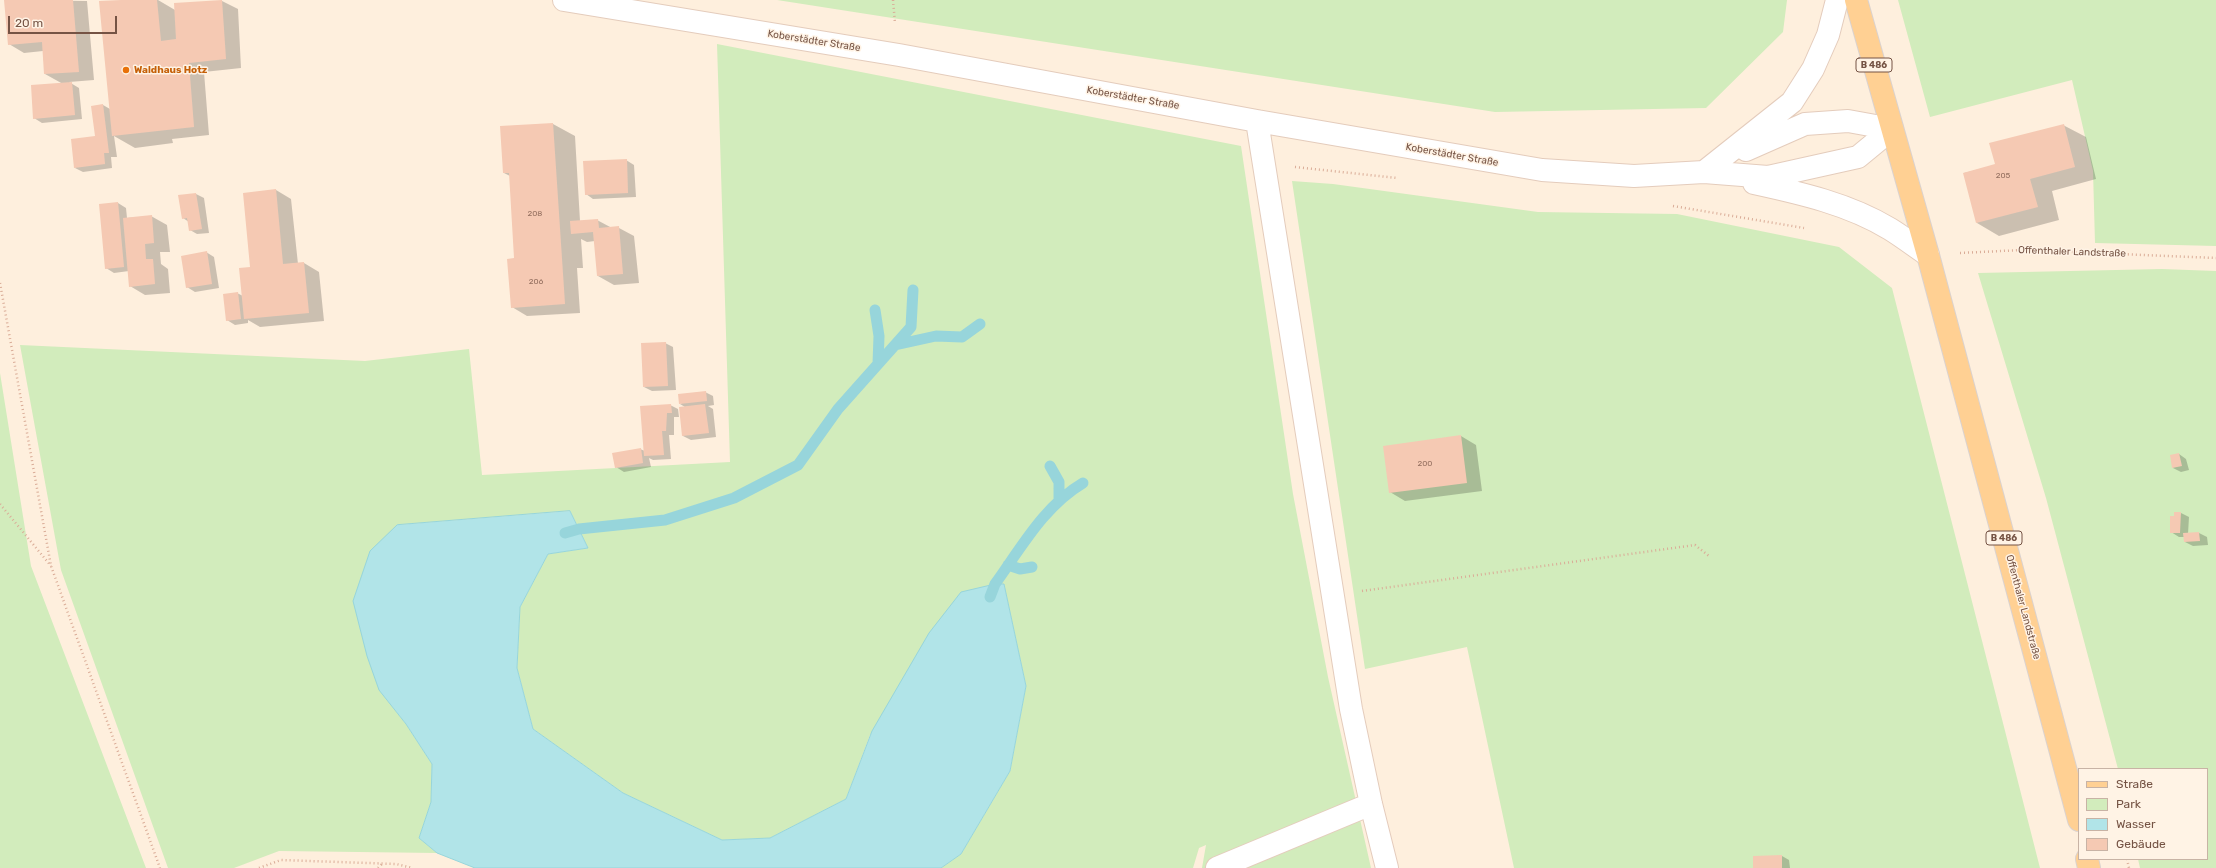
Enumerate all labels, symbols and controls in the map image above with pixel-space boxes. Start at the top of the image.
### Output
scale bar [10,8,119,34]
text: 20 m [15,16,43,30]
street label: Koberstädter Straße [767,28,861,54]
road number: B 486 [1856,58,1892,72]
place label: Waldhaus Hotz [134,64,207,76]
marker: Waldhaus Hotz [121,65,131,75]
street label: Koberstädter Straße [1086,84,1180,112]
street label: Koberstädter Straße [1405,141,1499,169]
house number: 205 [1996,171,2010,181]
house number: 208 [528,209,542,219]
street label: Offenthaler Landstraße [2018,244,2126,260]
house number: 206 [529,277,543,287]
house number: 200 [1418,459,1432,469]
road number: B 486 [1986,531,2022,545]
street label: Offenthaler Landstraße [2003,553,2043,661]
legend [2078,768,2208,860]
text: Straße [2116,777,2153,791]
text: Park [2116,797,2141,811]
text: Wasser [2116,817,2156,831]
text: Gebäude [2116,837,2166,851]

